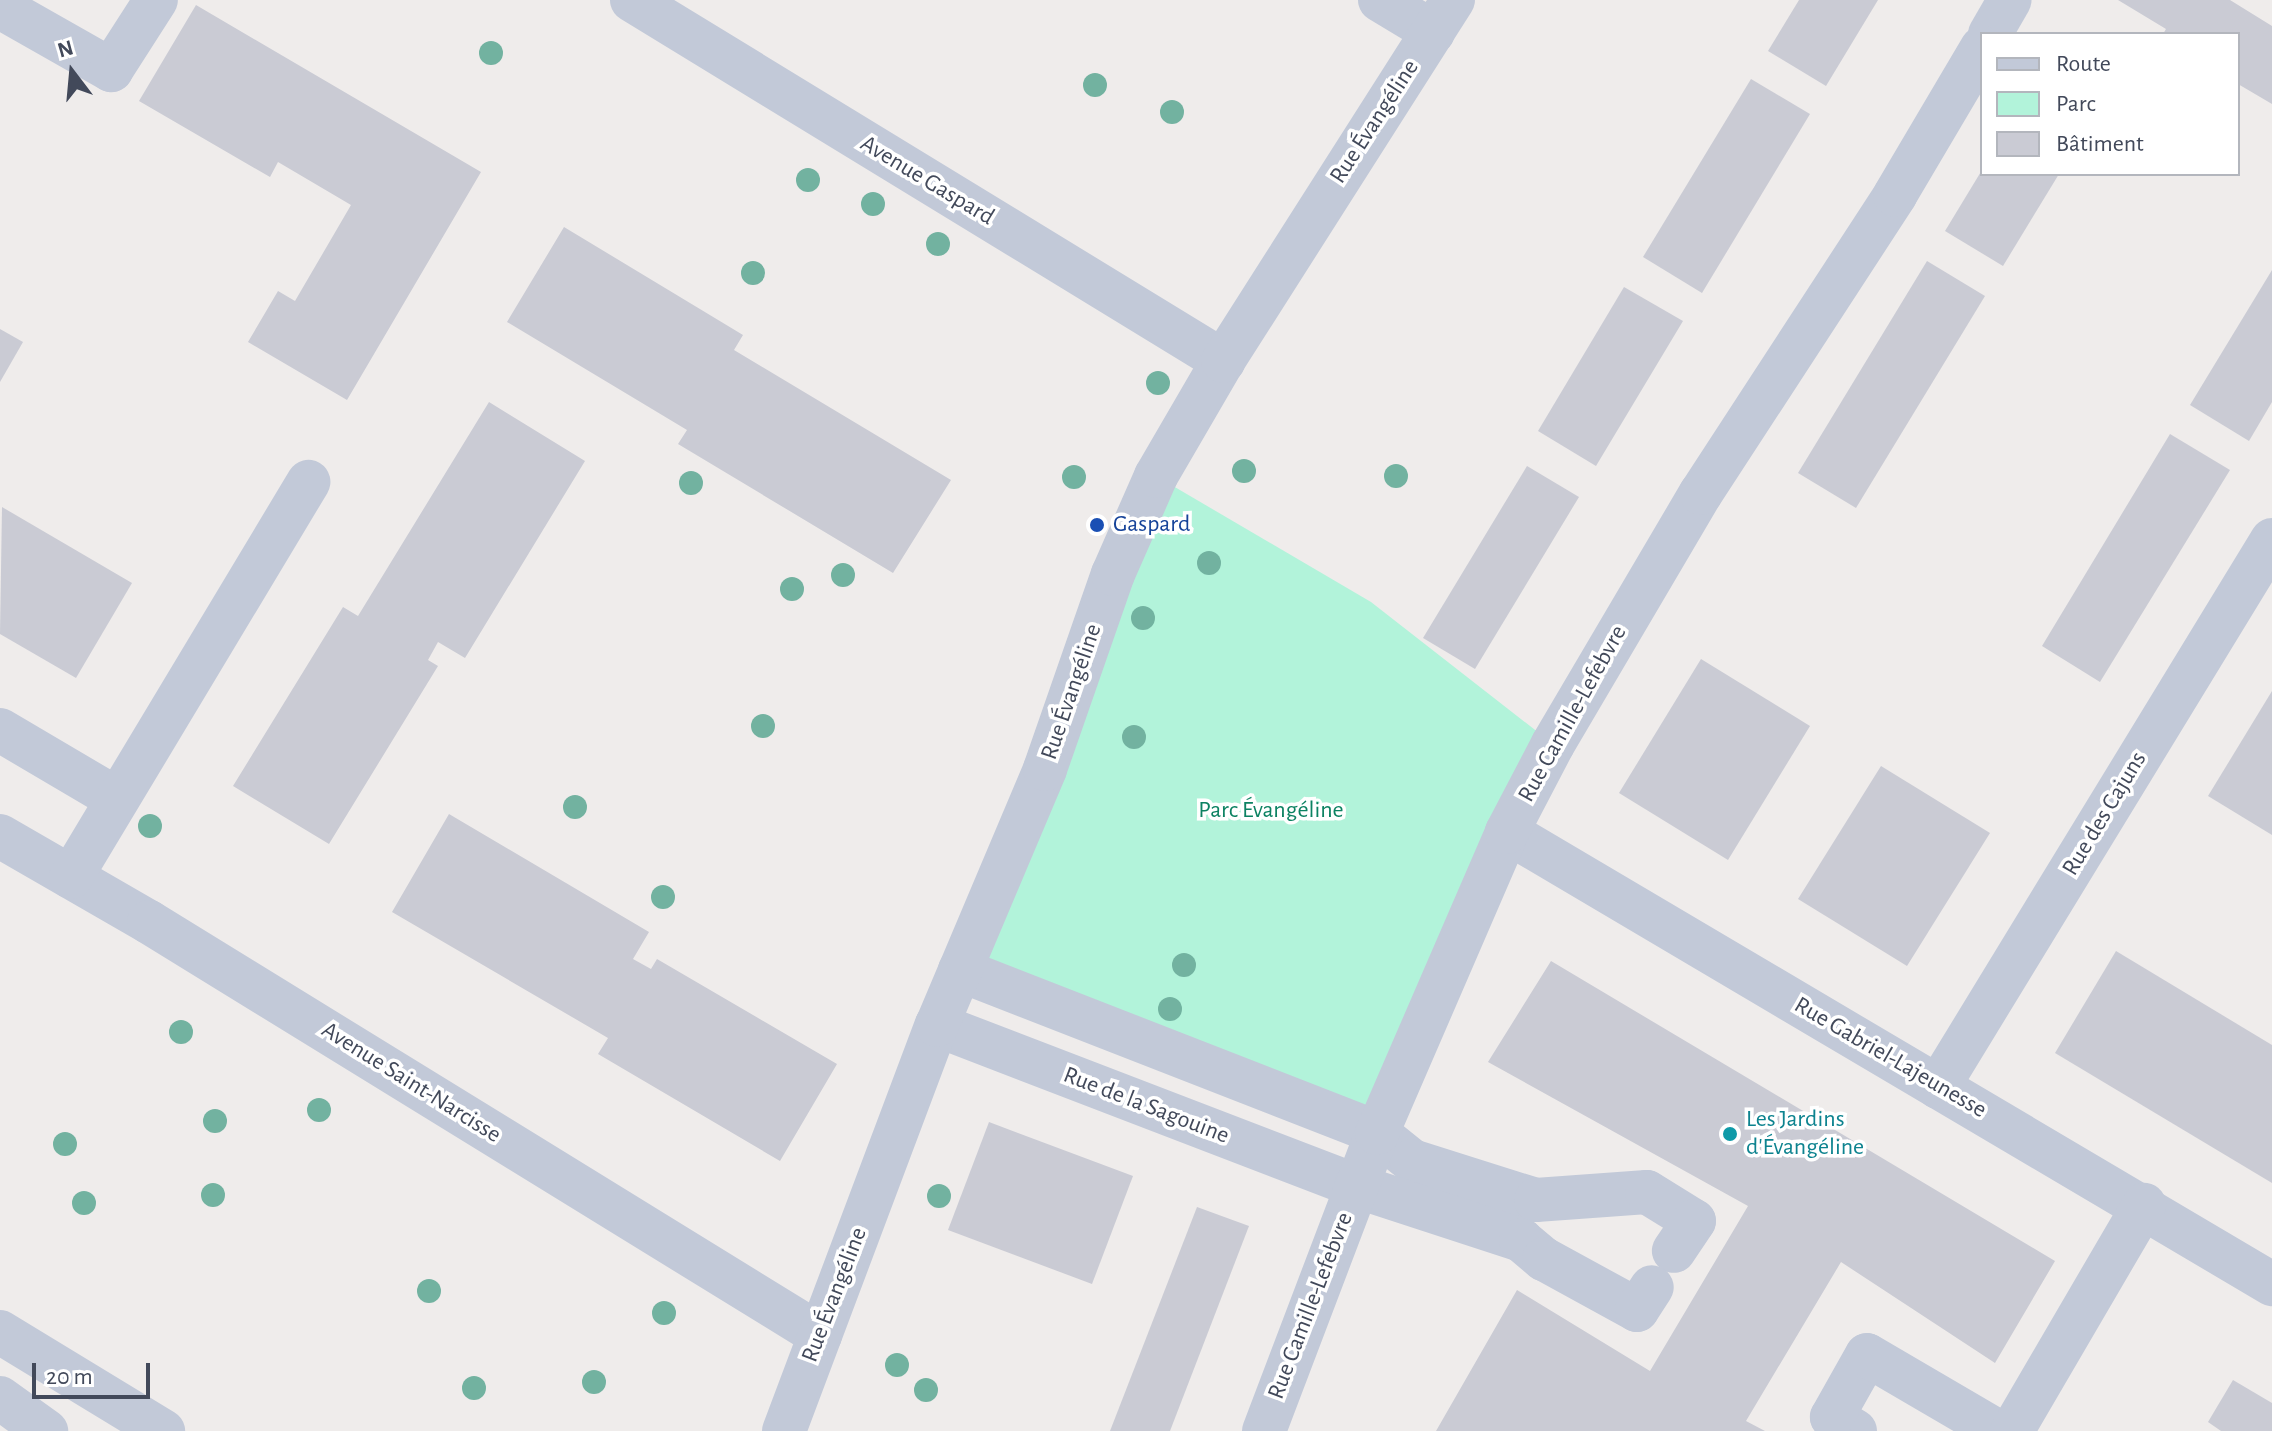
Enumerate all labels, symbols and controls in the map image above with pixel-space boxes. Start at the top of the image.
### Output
north arrow [32,32,112,112]
legend [1980,32,2240,176]
text: N [55,36,76,62]
text: Route [2056,52,2111,76]
street label: Rue Évangéline [1324,55,1426,189]
text: Parc [2056,92,2096,116]
street label: Avenue Gaspard [855,130,999,232]
text: Bâtiment [2056,132,2144,156]
place label: Gaspard [1113,511,1190,539]
marker: Gaspard [1088,516,1106,534]
street label: Rue Évangéline [1035,620,1109,764]
street label: Rue Camille-Lefebvre [1513,621,1633,807]
street label: Rue des Cajuns [2057,747,2153,881]
park label: Parc Évangéline [1198,797,1344,825]
street label: Rue Gabriel-Lajeunesse [1789,991,1991,1125]
street label: Avenue Saint-Narcisse [316,1016,506,1150]
street label: Rue de la Sagouine [1059,1061,1233,1151]
place label: Les Jardins d'Évangéline [1746,1106,1864,1162]
marker: Les Jardins d'Évangéline [1721,1125,1739,1143]
street label: Rue Camille-Lefebvre [1262,1209,1360,1403]
street label: Rue Évangéline [796,1224,874,1366]
scale bar [36,1347,154,1397]
text: 20 m [46,1365,93,1389]

